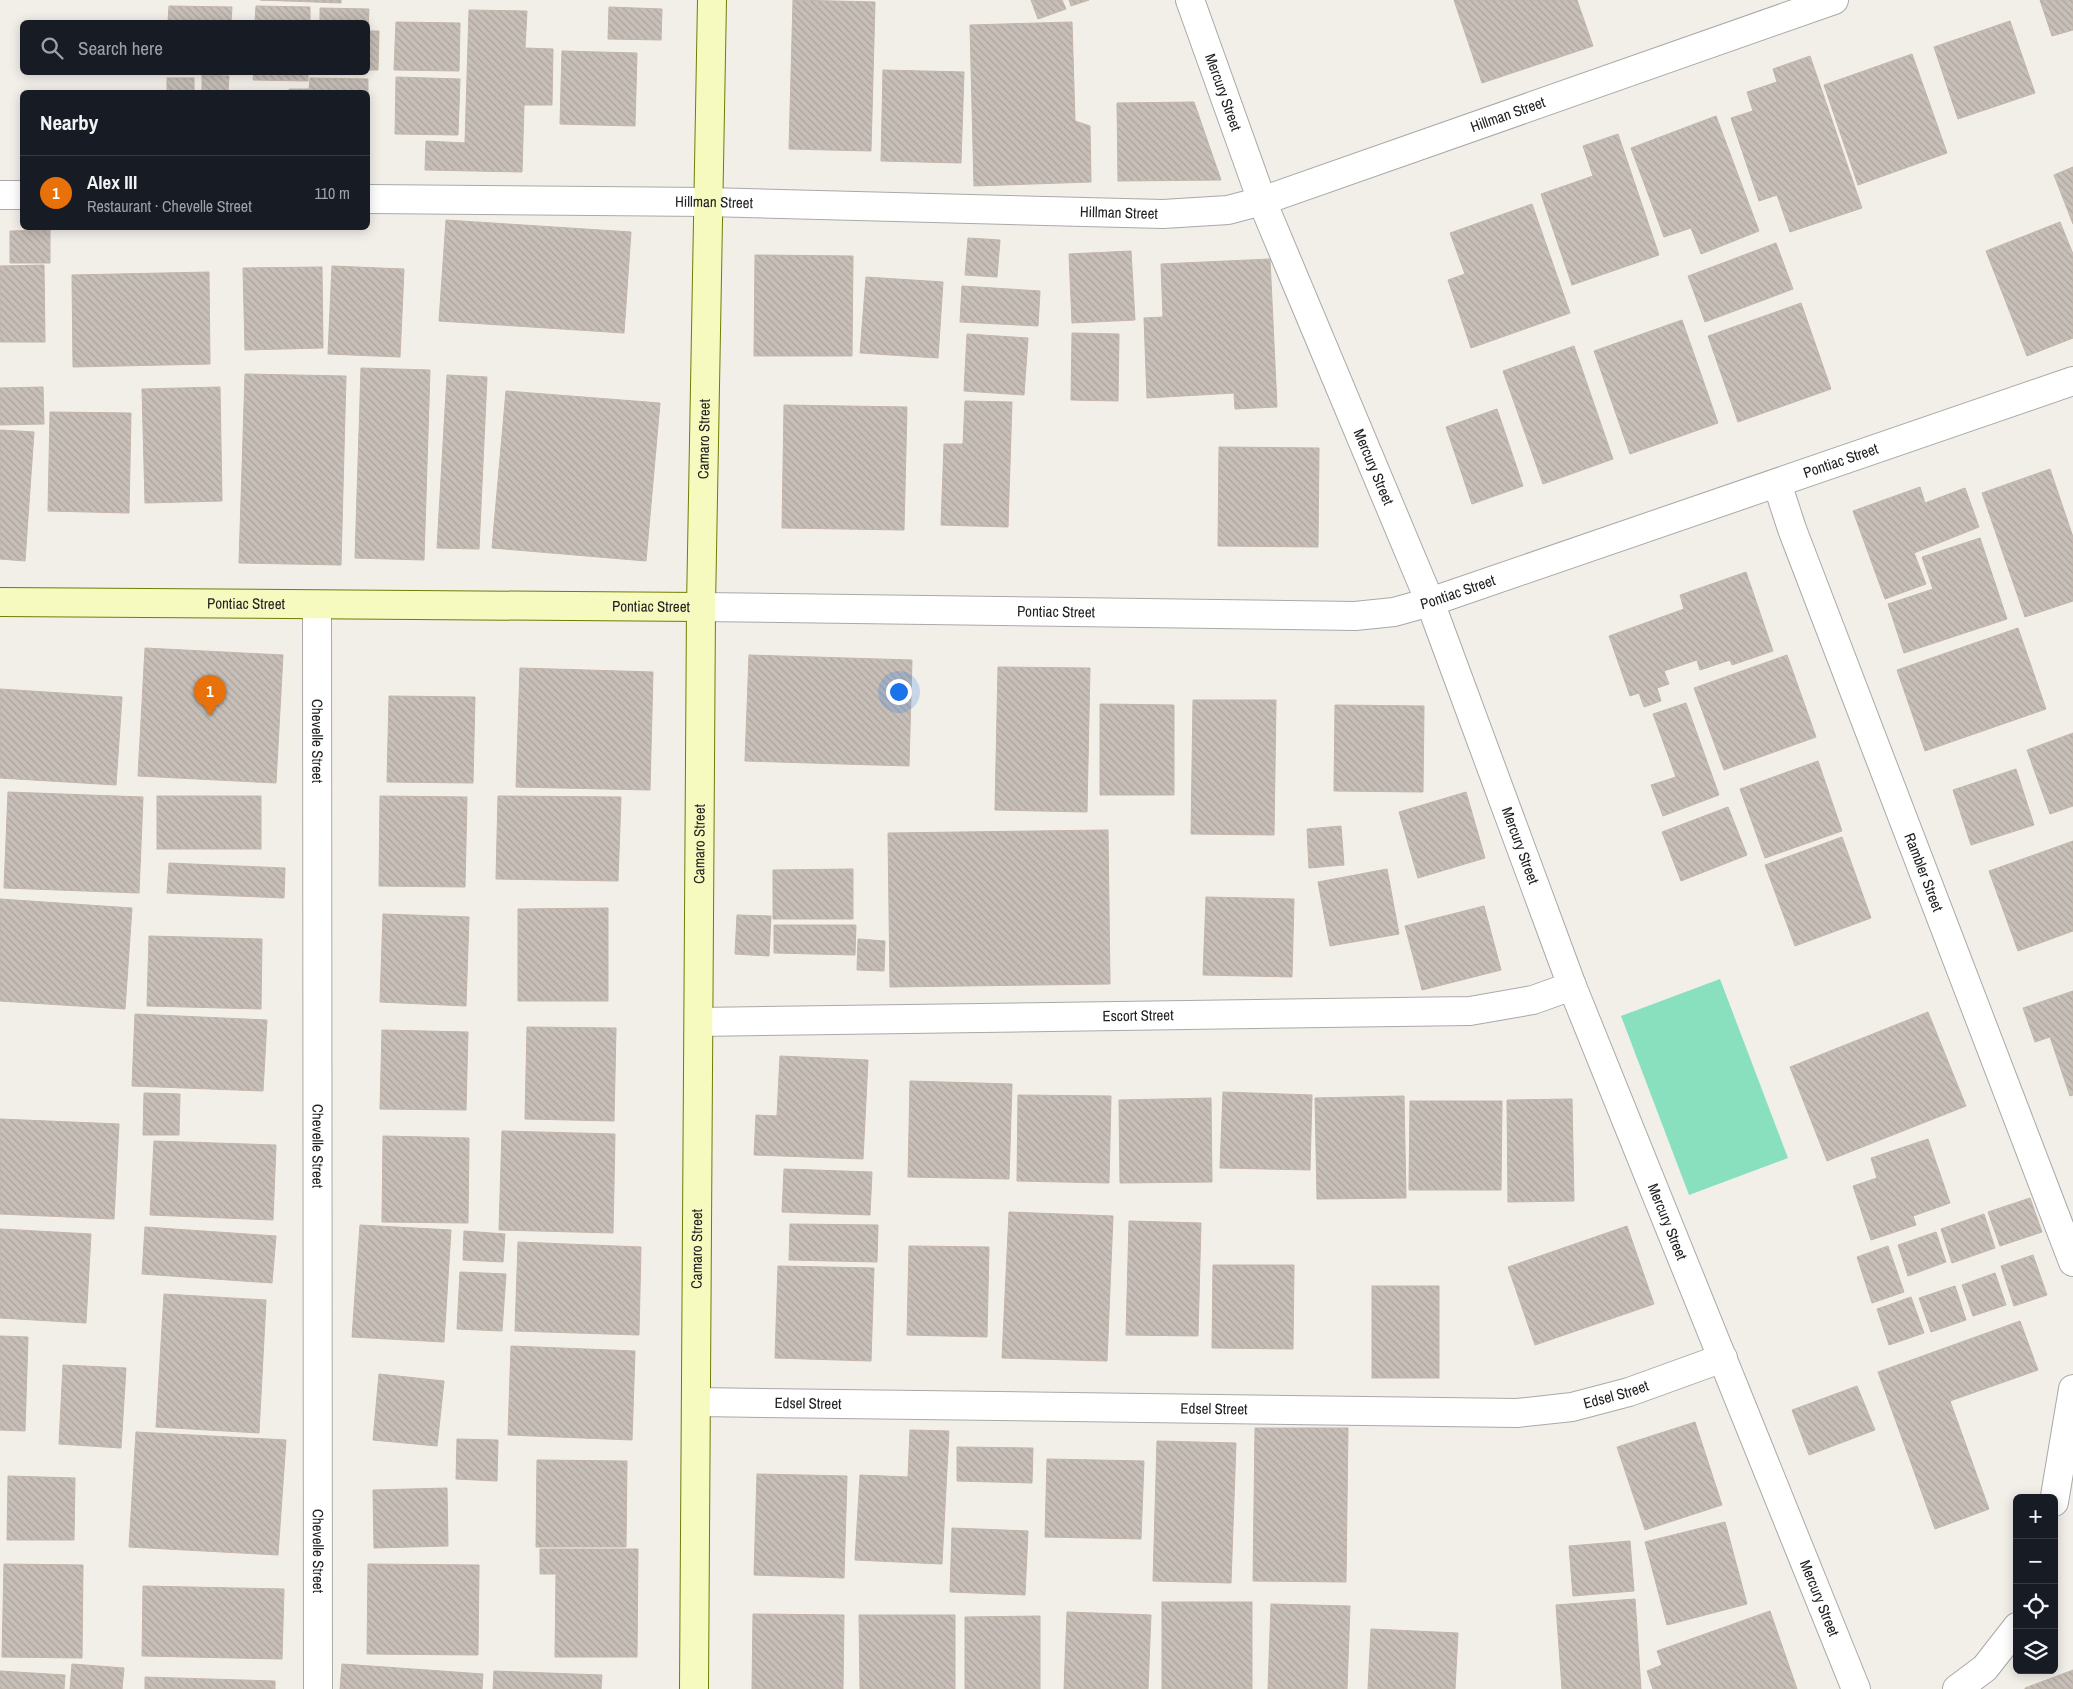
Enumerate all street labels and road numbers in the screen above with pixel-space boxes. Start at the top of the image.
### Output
street label: Mercury Street [1200,51,1247,134]
street label: Hillman Street [1467,91,1548,137]
street label: Hillman Street [675,191,754,213]
street label: Hillman Street [1080,201,1159,224]
street label: Camaro Street [692,398,715,479]
street label: Mercury Street [1349,426,1399,509]
street label: Pontiac Street [1800,438,1881,483]
street label: Pontiac Street [1418,569,1498,614]
street label: Pontiac Street [207,592,286,614]
street label: Pontiac Street [612,595,691,617]
street label: Pontiac Street [1017,600,1096,622]
street label: Chevelle Street [307,699,328,784]
street label: Camaro Street [688,803,710,884]
street label: Mercury Street [1497,804,1545,887]
street label: Rambler Street [1899,830,1949,915]
street label: Escort Street [1102,1004,1174,1026]
street label: Chevelle Street [307,1104,329,1189]
street label: Mercury Street [1643,1180,1693,1264]
street label: Camaro Street [686,1208,707,1289]
street label: Edsel Street [1581,1375,1652,1414]
street label: Edsel Street [774,1392,842,1414]
street label: Edsel Street [1180,1397,1248,1419]
street label: Chevelle Street [308,1509,329,1594]
street label: Mercury Street [1795,1557,1845,1640]

